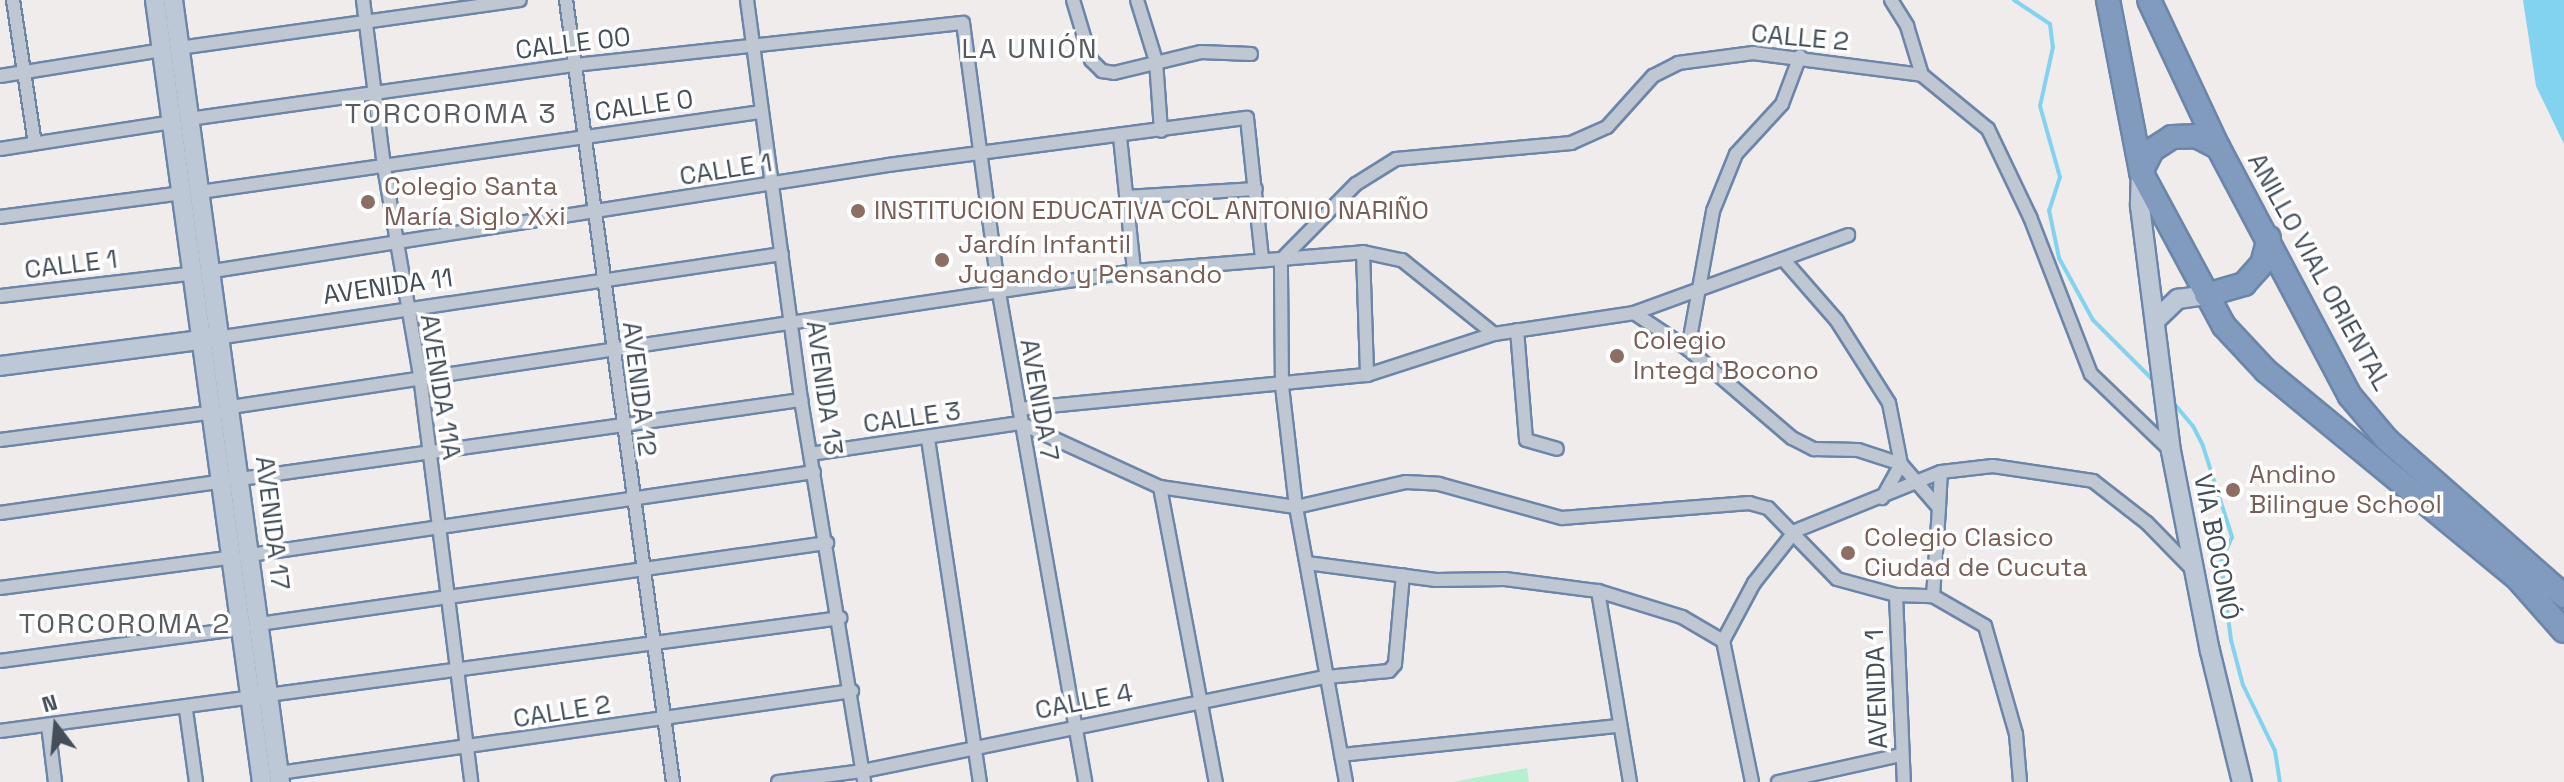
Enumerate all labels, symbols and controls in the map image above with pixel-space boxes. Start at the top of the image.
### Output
street label: CALLE 2 [1750,18,1850,58]
street label: CALLE 00 [514,21,632,67]
district label: LA UNIÓN [961,31,1099,65]
street label: CALLE 0 [593,84,695,128]
district label: TORCOROMA 3 [344,96,558,130]
street label: CALLE 1 [677,147,775,193]
street label: ANILLO VIAL ORIENTAL [2240,147,2398,397]
place label: Colegio Santa María Siglo Xxi [384,171,566,232]
marker: Colegio Santa María Siglo Xxi [359,193,377,211]
place label: INSTITUCION EDUCATIVA COL ANTONIO NARIÑO [874,195,1430,227]
marker: INSTITUCION EDUCATIVA COL ANTONIO NARIÑO [849,202,867,220]
place label: Jardín Infantil Jugando y Pensando [958,229,1222,290]
street label: CALLE 1 [23,244,119,286]
marker: Jardín Infantil Jugando y Pensando [933,251,951,269]
street label: AVENIDA 11 [321,262,455,312]
street label: AVENIDA 11A [413,312,467,462]
street label: AVENIDA 13 [799,318,849,458]
street label: AVENIDA 12 [615,320,663,458]
place label: Colegio Integd Bocono [1633,325,1819,386]
street label: AVENIDA 7 [1013,336,1065,464]
marker: Colegio Integd Bocono [1608,347,1626,365]
street label: CALLE 3 [861,396,963,440]
street label: AVENIDA 17 [248,454,296,592]
place label: Andino Bilingue School [2249,459,2442,520]
street label: VÍA BOCONÓ [2186,471,2246,623]
marker: Andino Bilingue School [2224,481,2242,499]
place label: Colegio Clasico Ciudad de Cucuta [1864,522,2087,584]
marker: Colegio Clasico Ciudad de Cucuta [1839,544,1857,562]
district label: TORCOROMA 2 [18,606,232,640]
street label: AVENIDA 1 [1859,628,1895,750]
street label: CALLE 4 [1033,677,1135,727]
north arrow [16,686,96,766]
text: N [38,687,60,718]
street label: CALLE 2 [511,689,613,735]

